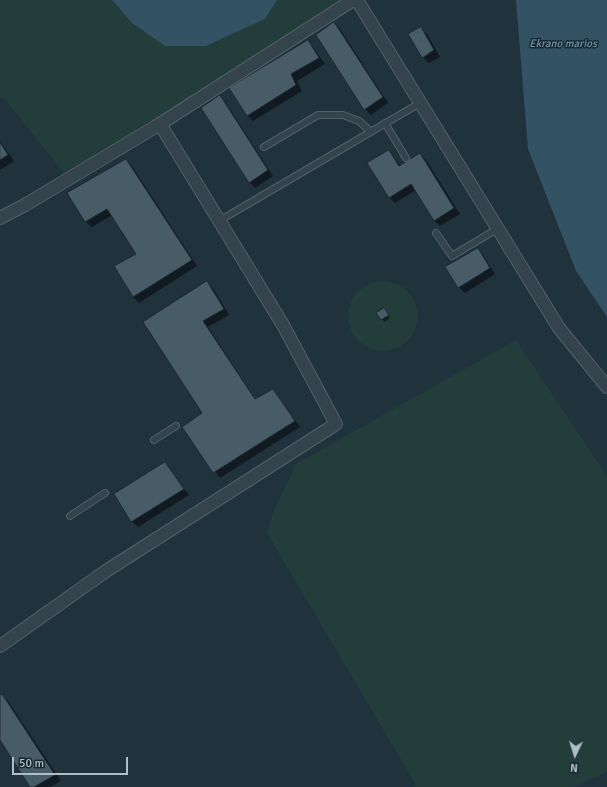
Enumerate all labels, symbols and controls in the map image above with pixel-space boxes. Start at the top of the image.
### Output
water label: Ekrano marios [529,37,597,51]
north arrow [555,735,595,775]
scale bar [14,749,130,775]
text: 50 m [19,756,44,771]
text: N [570,761,578,774]

